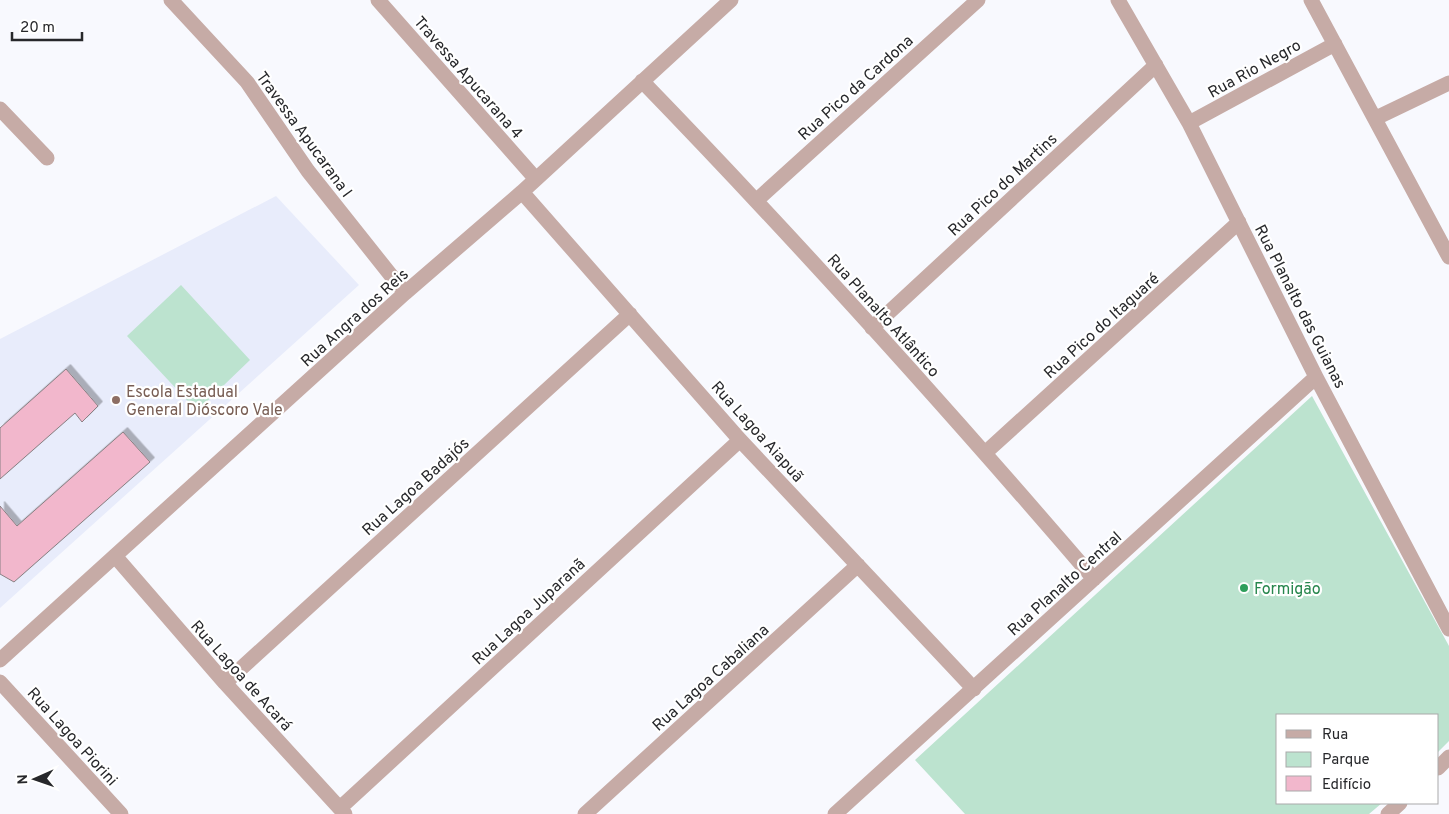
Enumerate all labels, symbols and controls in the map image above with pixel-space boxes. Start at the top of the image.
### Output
scale bar [12,10,82,42]
street label: Travessa Apucarana 4 [409,13,526,144]
text: 20 m [20,19,55,38]
street label: Rua Pico da Cardona [795,32,918,145]
street label: Rua Rio Negro [1205,36,1305,104]
street label: Travessa Apucarana I [251,68,356,202]
street label: Rua Pico do Martins [945,130,1062,241]
street label: Rua Planalto das Guianas [1249,222,1349,392]
street label: Rua Planalto Atlântico [822,251,943,382]
street label: Rua Angra dos Reis [297,265,413,372]
street label: Rua Pico do Itaguaré [1040,269,1164,384]
street label: Rua Lagoa Aiapuã [706,378,807,487]
place label: Escola Estadual General Dióscoro Vale [126,383,283,421]
marker: Escola Estadual General Dióscoro Vale [110,394,122,406]
street label: Rua Lagoa Badajós [359,434,474,541]
street label: Rua Planalto Central [1004,528,1127,641]
street label: Rua Lagoa Juparanã [469,555,590,670]
place label: Formigão [1254,580,1321,600]
marker: Formigão [1238,582,1250,594]
street label: Rua Lagoa de Acará [186,617,295,736]
street label: Rua Lagoa Cabaliana [649,621,774,736]
street label: Rua Lagoa Piorini [22,684,121,791]
legend [1276,714,1439,804]
text: Rua [1322,726,1348,745]
text: Parque [1322,751,1370,770]
north arrow [10,754,60,804]
text: N [15,774,32,785]
text: Edifício [1322,776,1371,795]

